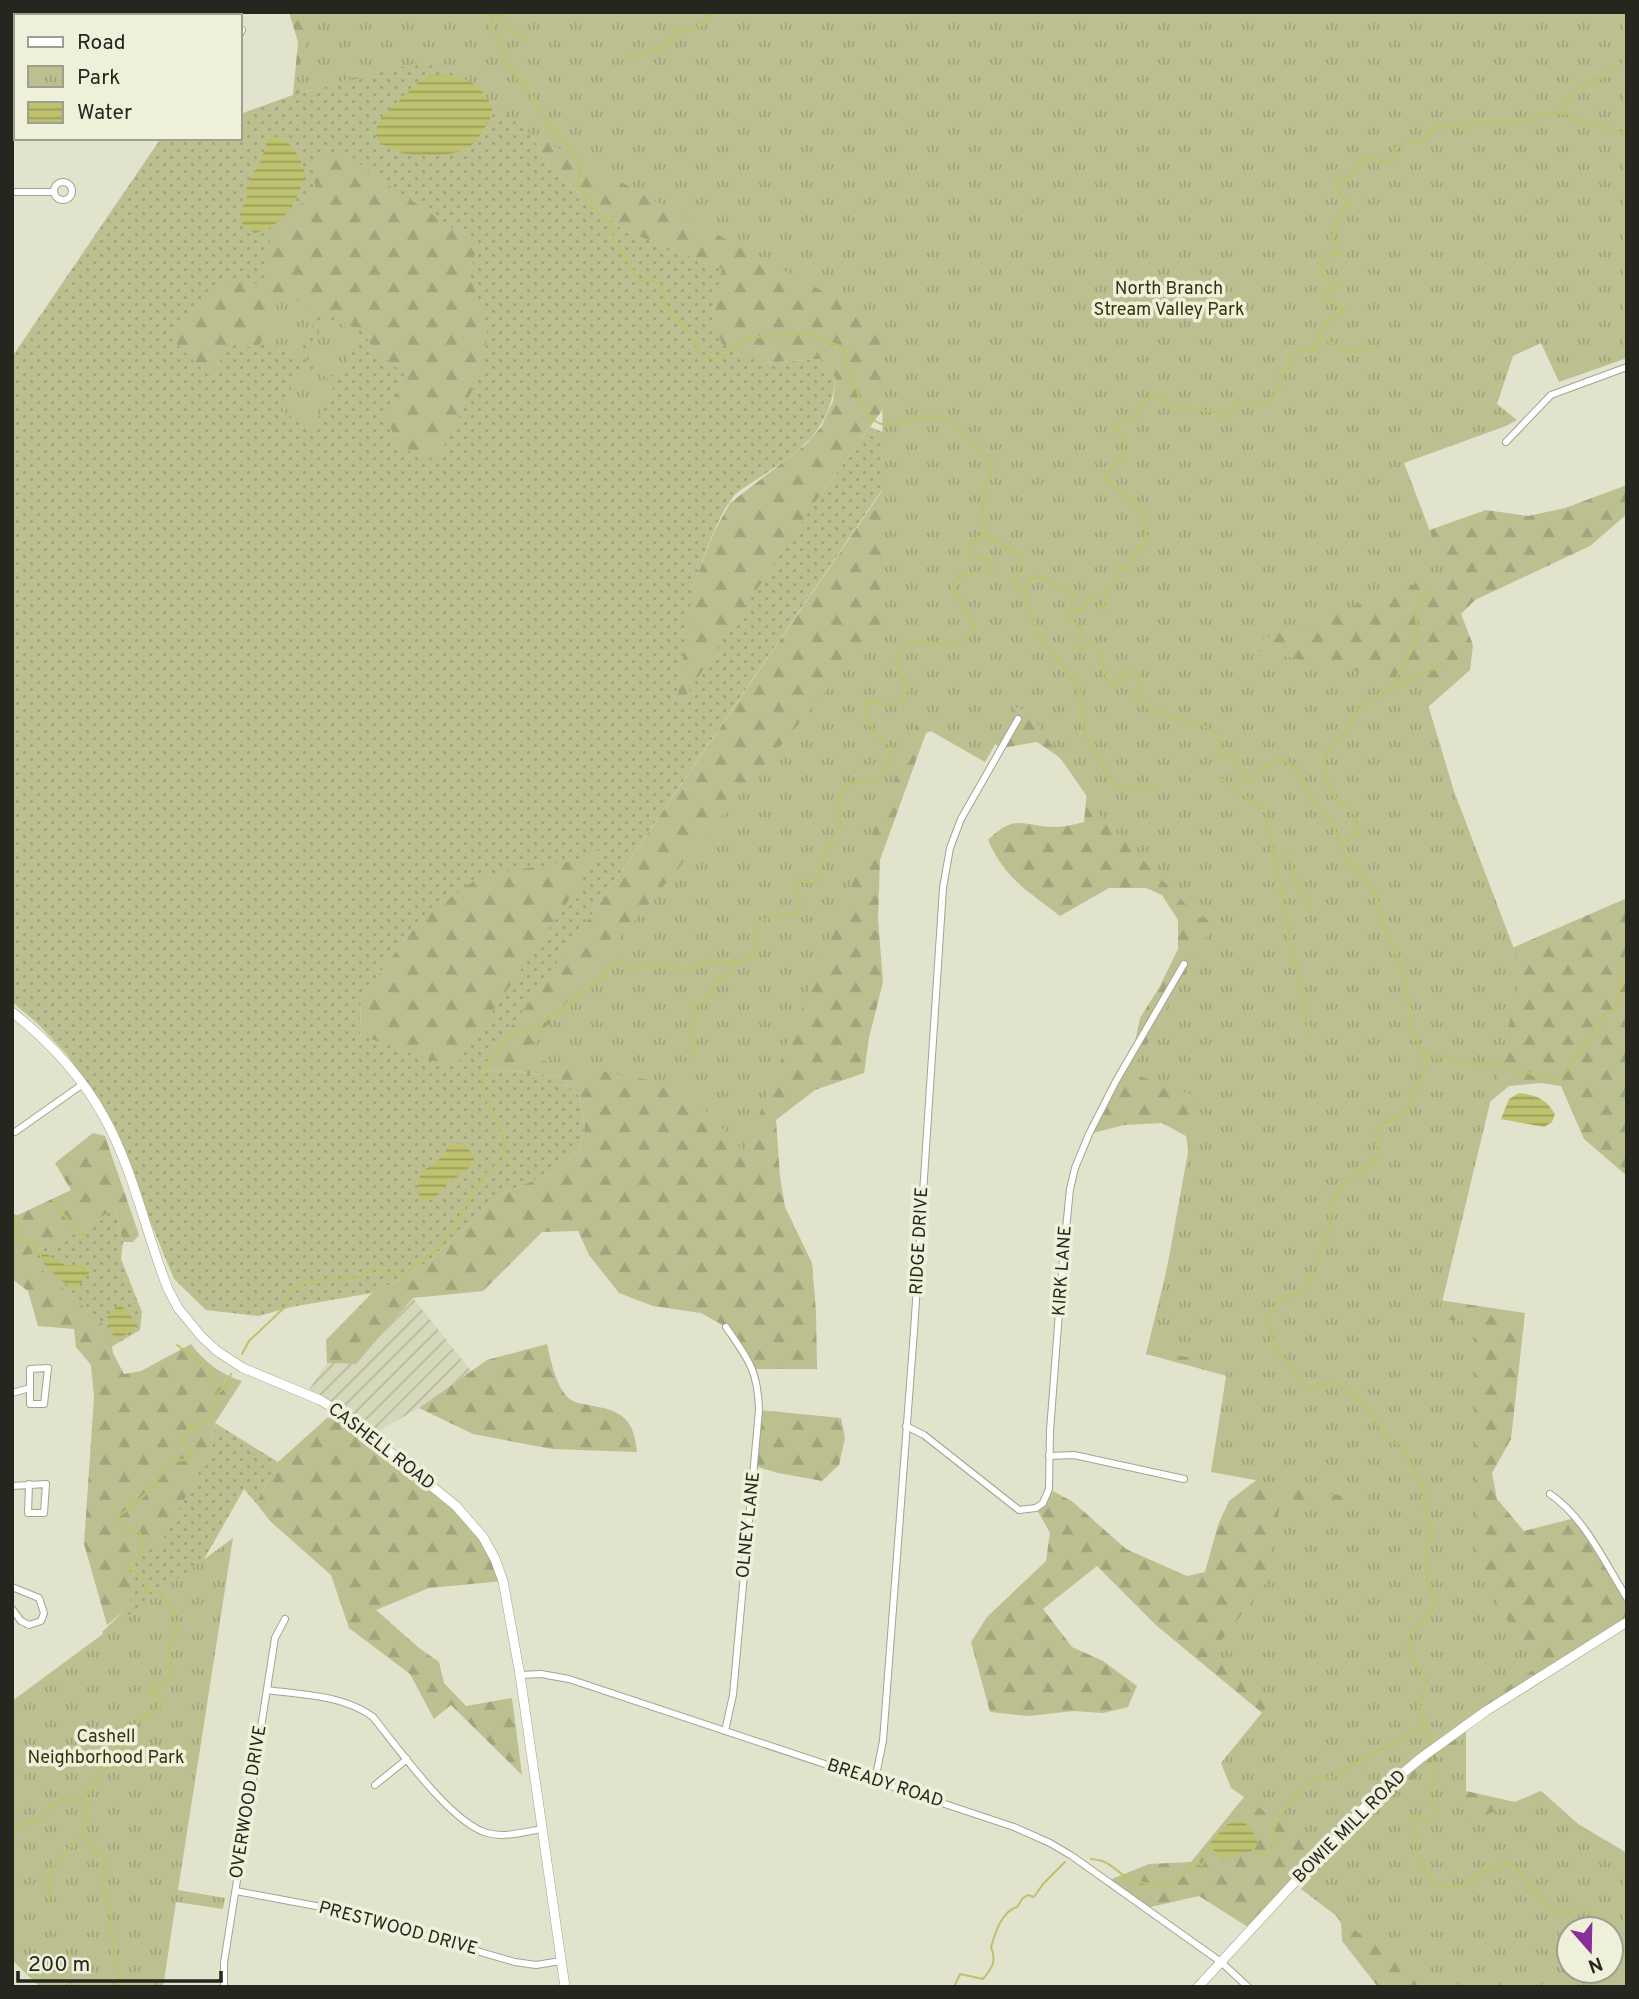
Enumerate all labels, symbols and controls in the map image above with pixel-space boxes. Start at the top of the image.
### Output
legend [14,14,242,140]
text: Road [77,30,126,57]
text: Park [77,65,120,92]
text: Water [77,100,132,127]
park label: North Branch Stream Valley Park [1094,278,1244,322]
street label: RIDGE DRIVE [906,1186,934,1296]
street label: KIRK LANE [1048,1225,1078,1317]
street label: CASHELL ROAD [323,1398,439,1496]
street label: OLNEY LANE [732,1471,766,1579]
street label: OVERWOOD DRIVE [225,1724,273,1880]
park label: Cashell Neighborhood Park [27,1726,185,1770]
street label: BREADY ROAD [824,1754,946,1814]
street label: BOWIE MILL ROAD [1288,1765,1412,1889]
street label: PRESTWOOD DRIVE [316,1897,480,1961]
north arrow [1555,1915,1625,1985]
scale bar [18,1940,220,1984]
text: N [1585,1950,1606,1978]
text: 200 m [28,1952,90,1979]

